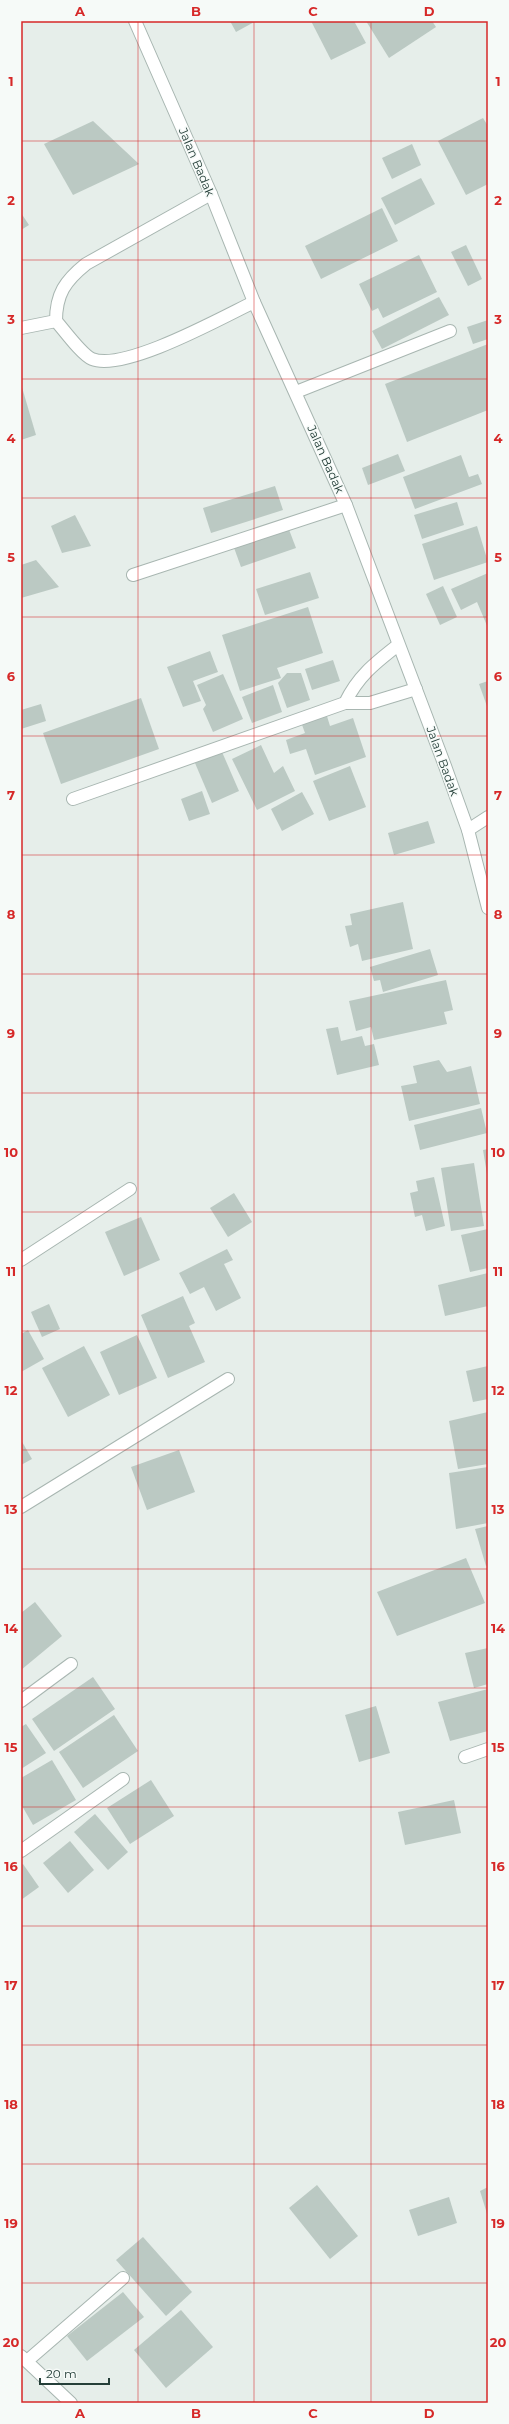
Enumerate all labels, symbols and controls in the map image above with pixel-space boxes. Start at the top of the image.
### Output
text: A [74,3,86,19]
text: B [191,3,201,19]
text: C [308,3,318,19]
text: D [424,3,435,19]
text: 1 [8,73,14,89]
text: 1 [495,73,501,89]
street label: Jalan Badak [175,124,219,199]
text: 2 [7,192,15,208]
text: 2 [494,192,502,208]
text: 3 [6,311,15,327]
text: 3 [493,311,502,327]
street label: Jalan Badak [304,422,348,496]
text: 4 [7,430,16,446]
text: 4 [494,430,503,446]
text: 5 [7,549,15,565]
text: 5 [494,549,502,565]
text: 6 [7,668,16,684]
text: 6 [494,668,503,684]
street label: Jalan Badak [423,723,463,799]
text: 7 [7,787,15,803]
text: 7 [494,787,502,803]
text: 8 [7,906,16,922]
text: 8 [494,906,503,922]
text: 9 [7,1025,15,1041]
text: 9 [494,1025,502,1041]
text: 10 [4,1144,18,1160]
text: 10 [491,1144,505,1160]
text: 11 [6,1263,16,1279]
text: 11 [493,1263,503,1279]
text: 12 [5,1382,18,1398]
text: 12 [492,1382,505,1398]
text: 13 [5,1501,18,1517]
text: 13 [492,1501,505,1517]
text: 14 [4,1620,18,1636]
text: 14 [491,1620,505,1636]
text: 15 [5,1739,18,1755]
text: 15 [492,1739,505,1755]
text: 16 [4,1858,18,1874]
text: 16 [491,1858,505,1874]
text: 17 [4,1977,18,1993]
text: 17 [491,1977,505,1993]
text: 18 [4,2096,18,2112]
text: 18 [491,2096,505,2112]
text: 19 [4,2215,18,2231]
text: 19 [491,2215,505,2231]
text: 20 [3,2334,19,2350]
text: 20 [490,2334,506,2350]
scale bar [40,2360,109,2386]
text: 20 m [46,2366,77,2381]
text: A [74,2405,86,2421]
text: B [191,2405,201,2421]
text: C [308,2405,318,2421]
text: D [424,2405,435,2421]

